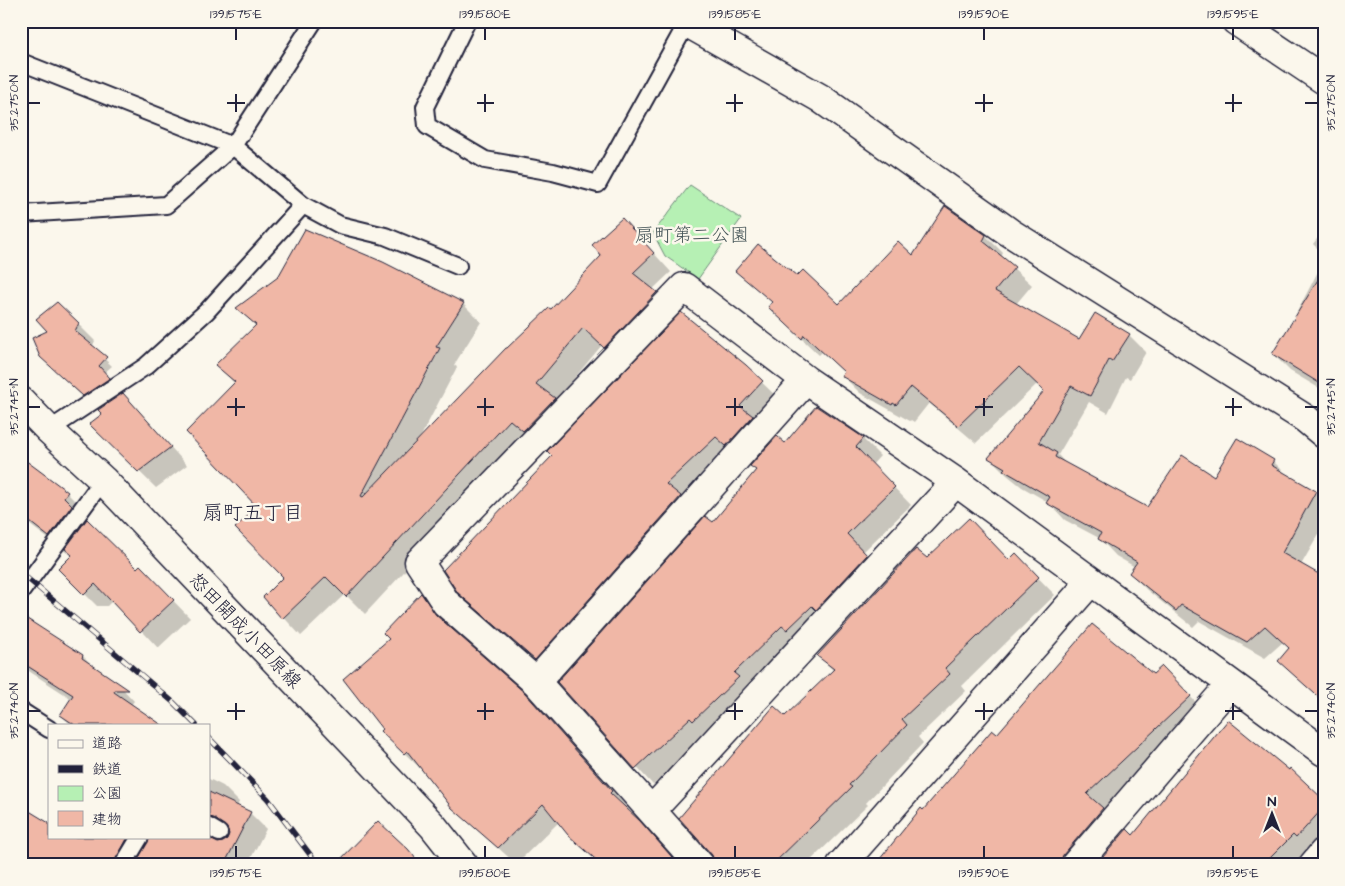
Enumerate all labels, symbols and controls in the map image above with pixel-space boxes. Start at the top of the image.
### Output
text: 139.1575°E [210,6,262,23]
text: 139.1580°E [459,6,511,23]
text: 139.1585°E [709,6,761,23]
text: 139.1590°E [959,6,1009,23]
text: 139.1595°E [1207,6,1259,23]
text: 35.2750°N [6,74,23,131]
text: 35.2750°N [1323,74,1340,131]
park label: 扇町第二公園 [635,222,749,249]
text: 35.2745°N [6,378,23,436]
text: 35.2745°N [1323,378,1340,436]
district label: 扇町五丁目 [203,499,303,527]
street label: 怒田開成小田原線 [182,567,307,695]
text: 35.2740°N [6,682,23,739]
text: 35.2740°N [1323,682,1340,739]
legend [48,724,210,838]
text: 道路 [92,733,122,754]
text: 鉄道 [92,759,122,780]
text: 公園 [92,783,122,804]
north arrow [1248,788,1298,838]
text: N [1268,792,1277,812]
text: 建物 [92,809,122,830]
text: 139.1575°E [210,865,262,882]
text: 139.1580°E [459,865,511,882]
text: 139.1585°E [709,865,761,882]
text: 139.1590°E [959,865,1009,882]
text: 139.1595°E [1207,865,1259,882]

